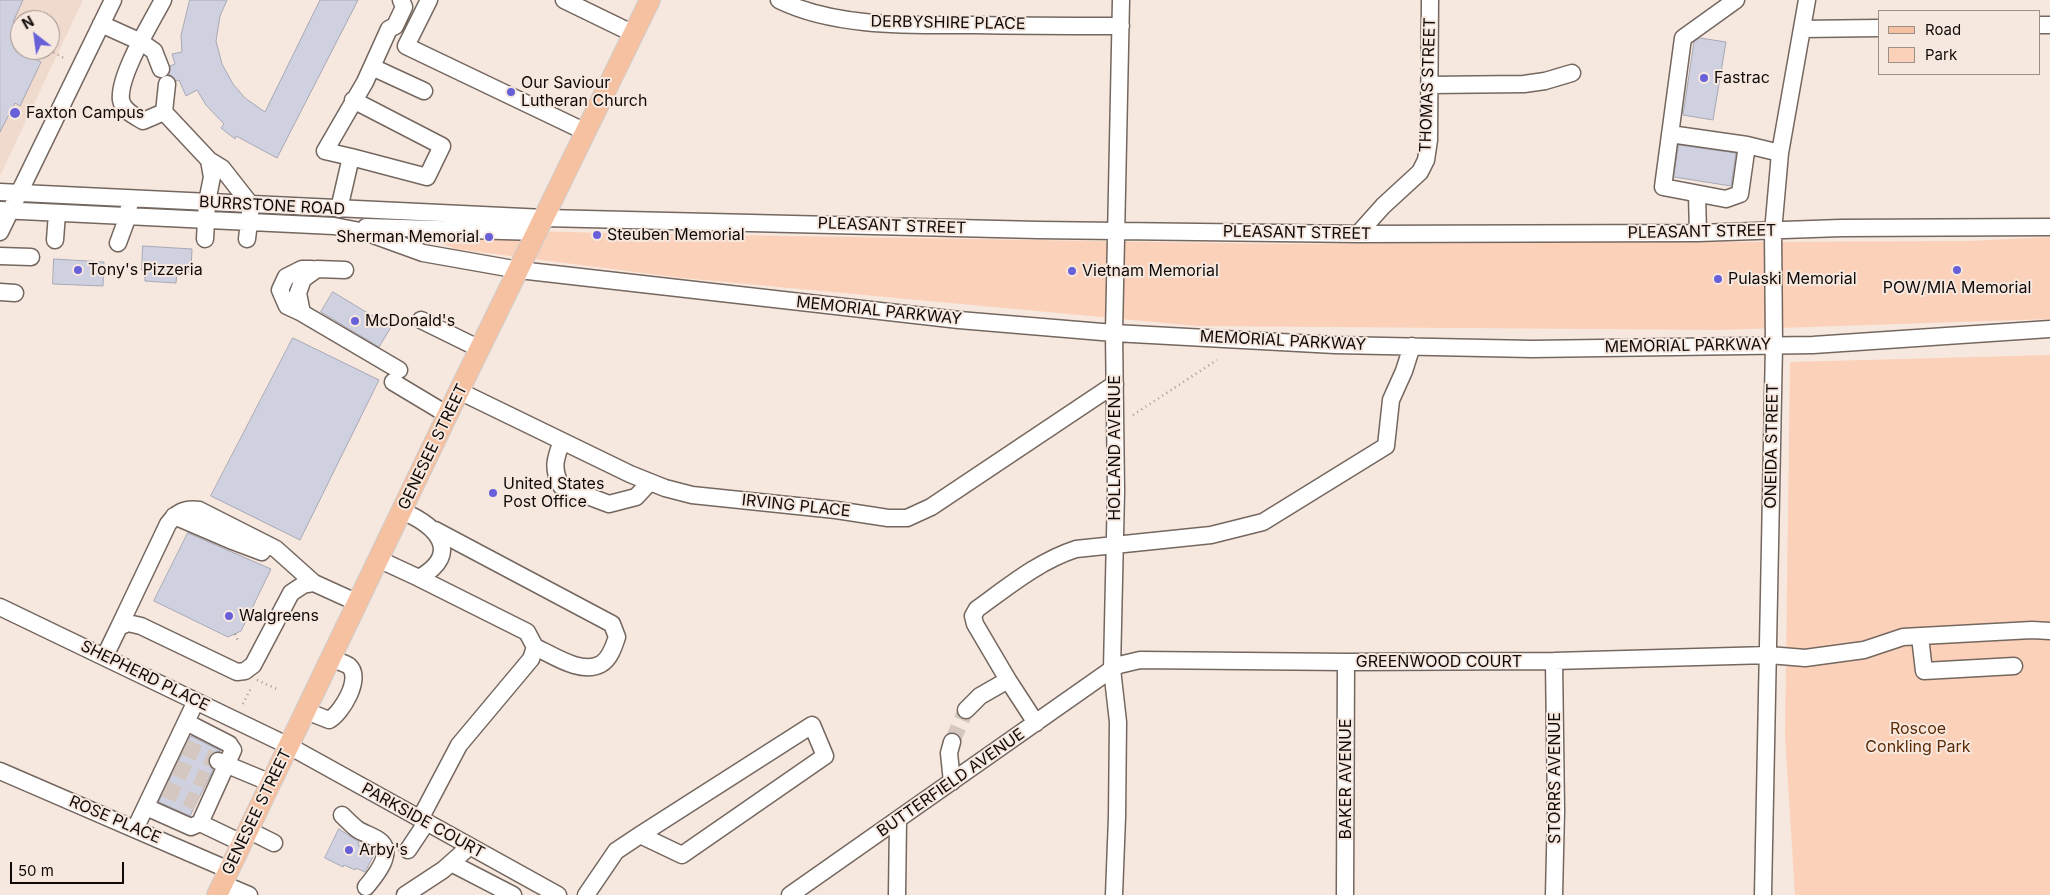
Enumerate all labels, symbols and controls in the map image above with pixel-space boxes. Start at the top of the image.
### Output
north arrow [10,10,60,60]
legend [1878,10,2040,75]
text: N [19,12,37,32]
street label: DERBYSHIRE PLACE [870,12,1026,34]
street label: THOMAS STREET [1416,17,1440,153]
text: Road [1925,20,1961,39]
text: Park [1925,45,1957,64]
place label: Fastrac [1714,68,1770,88]
marker: Fastrac [1698,72,1710,84]
place label: Our Saviour Lutheran Church [521,73,647,111]
marker: Our Saviour Lutheran Church [505,86,517,98]
place label: Faxton Campus [26,103,144,123]
marker: Faxton Campus [8,106,22,120]
street label: BURRSTONE ROAD [199,193,345,219]
street label: PLEASANT STREET [817,214,967,238]
street label: PLEASANT STREET [1628,221,1776,243]
street label: PLEASANT STREET [1223,222,1371,244]
place label: Steuben Memorial [607,225,745,245]
place label: Sherman Memorial [336,227,479,247]
marker: Steuben Memorial [591,229,603,241]
marker: Sherman Memorial [483,231,495,243]
place label: Tony's Pizzeria [88,260,203,280]
place label: Vietnam Memorial [1082,261,1219,281]
marker: Tony's Pizzeria [72,264,84,276]
marker: POW/MIA Memorial [1951,264,1963,276]
marker: Vietnam Memorial [1066,265,1078,277]
place label: Pulaski Memorial [1728,269,1857,289]
marker: Pulaski Memorial [1712,273,1724,285]
place label: POW/MIA Memorial [1883,278,2031,298]
street label: MEMORIAL PARKWAY [795,293,963,329]
place label: McDonald's [365,311,455,331]
marker: McDonald's [349,315,361,327]
street label: MEMORIAL PARKWAY [1199,327,1367,355]
street label: MEMORIAL PARKWAY [1605,335,1771,357]
street label: HOLLAND AVENUE [1105,375,1125,521]
street label: GENESEE STREET [394,381,472,513]
street label: ONEIDA STREET [1761,383,1783,509]
place label: United States Post Office [503,474,604,512]
marker: United States Post Office [487,487,499,499]
street label: IRVING PLACE [741,491,851,521]
place label: Walgreens [239,606,319,626]
marker: Walgreens [223,610,235,622]
street label: SHEPHERD PLACE [77,636,213,716]
street label: GREENWOOD COURT [1356,652,1522,672]
street label: STORRS AVENUE [1545,712,1565,844]
street label: BAKER AVENUE [1336,719,1356,839]
park label: Roscoe Conkling Park [1865,719,1971,757]
street label: BUTTERFIELD AVENUE [874,725,1028,841]
street label: GENESEE STREET [218,746,296,878]
street label: PARKSIDE COURT [358,779,488,863]
street label: ROSE PLACE [66,792,164,848]
place label: Arby's [359,840,408,860]
marker: Arby's [343,844,355,856]
scale bar [12,852,126,884]
text: 50 m [18,861,54,880]

